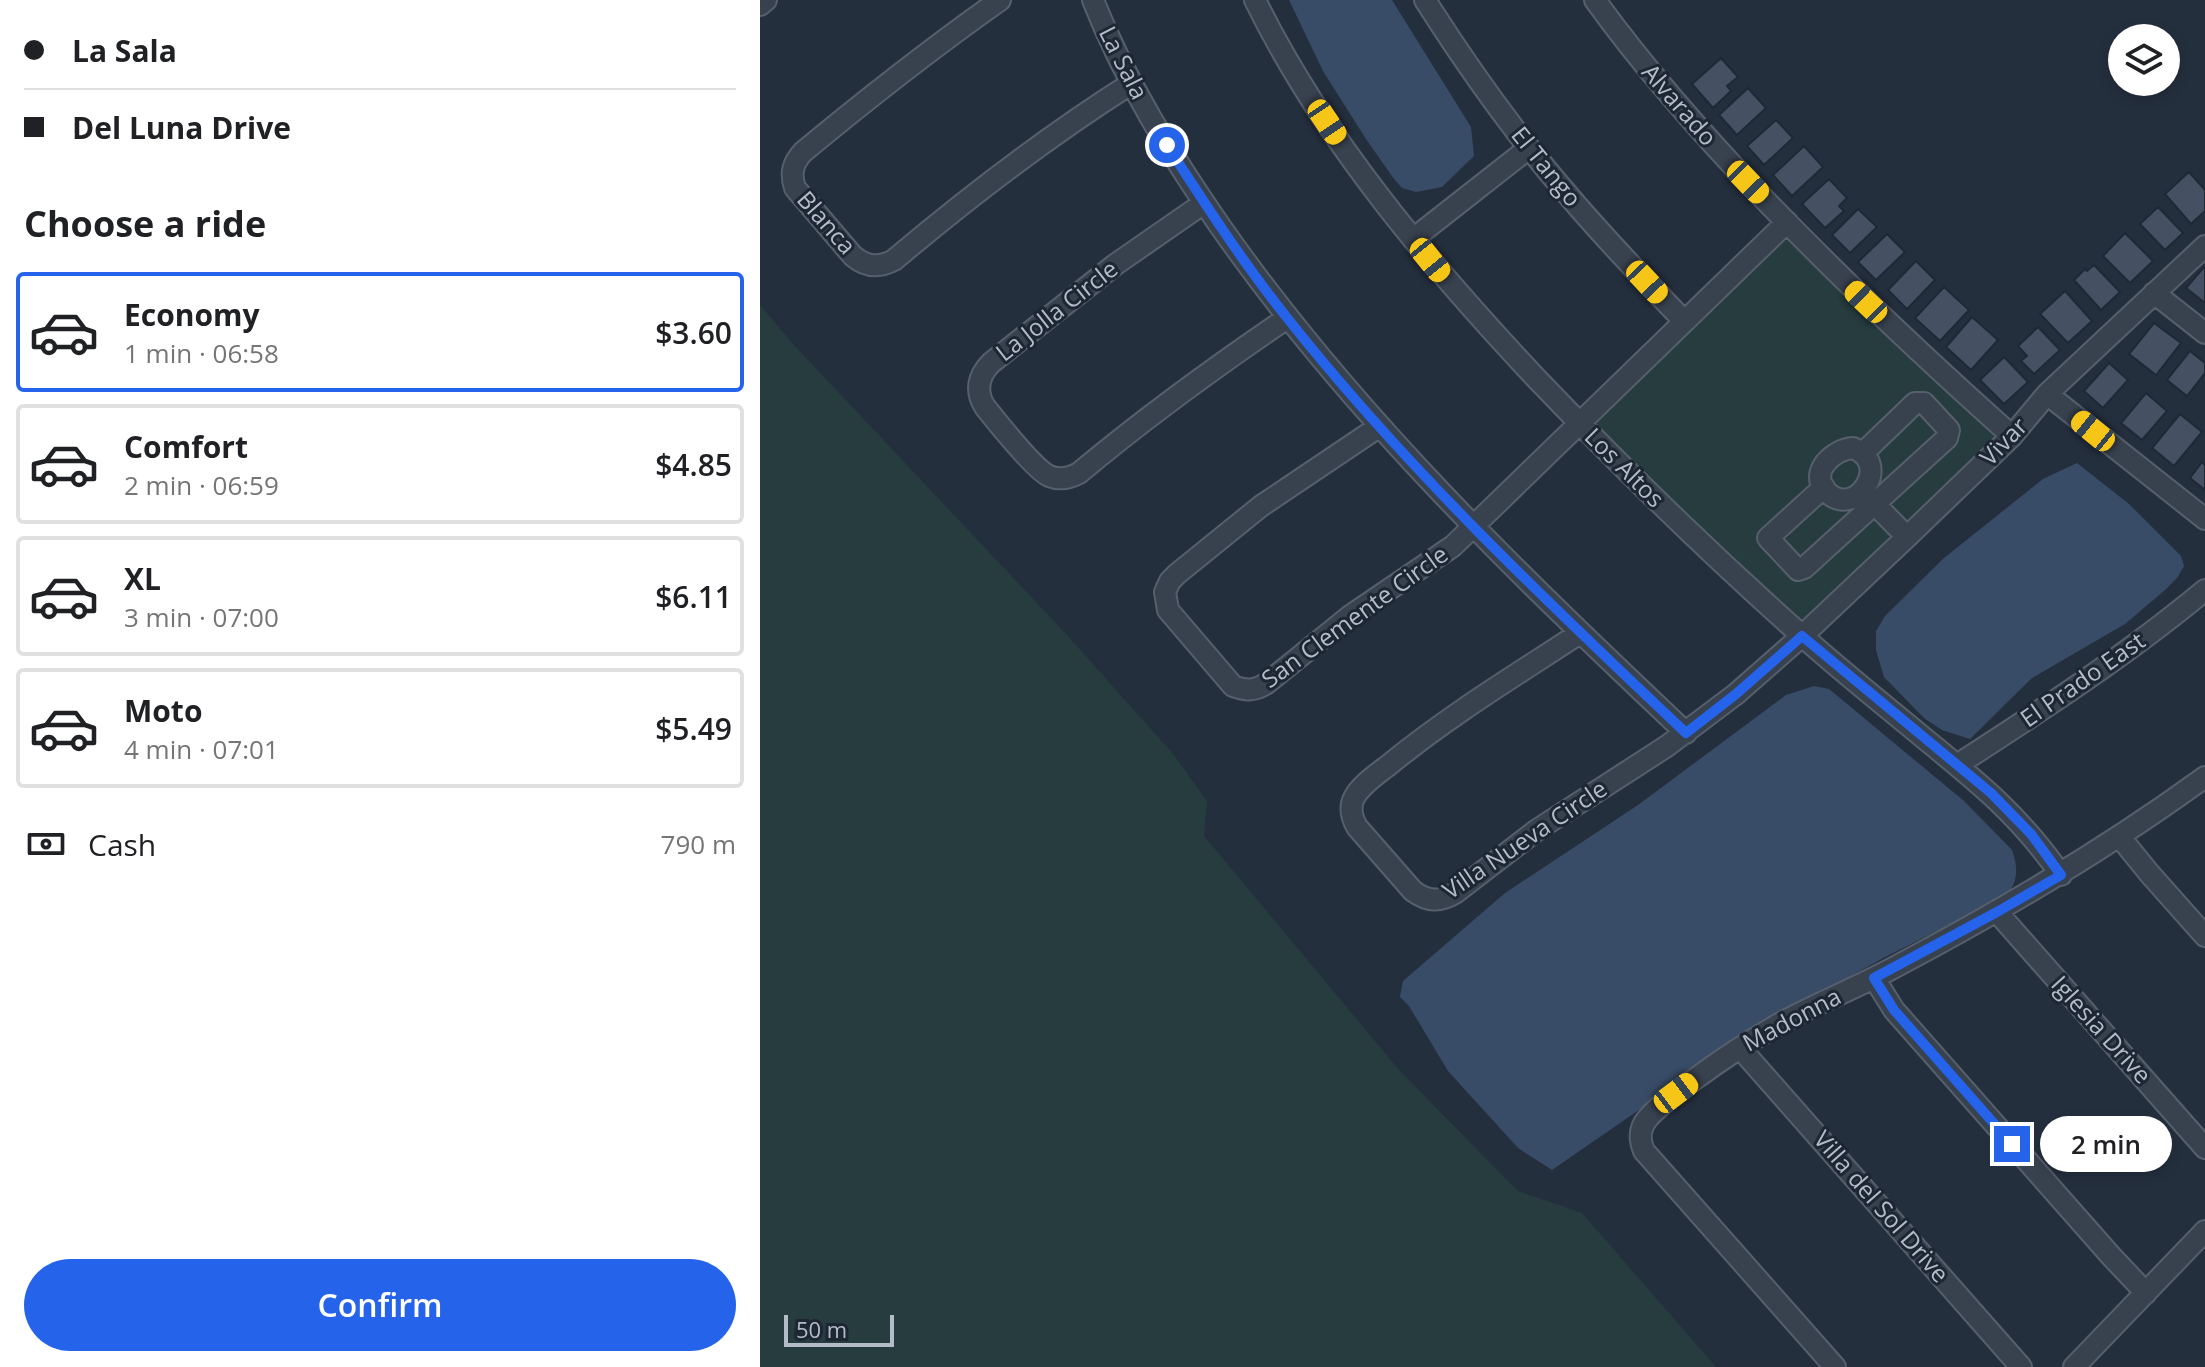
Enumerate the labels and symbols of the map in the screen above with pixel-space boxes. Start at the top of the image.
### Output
street label: La Sala [1092,20,1157,105]
street label: Alvarado [1635,56,1725,152]
car [1304,95,1350,149]
street label: El Tango [1505,119,1590,213]
route start [1149,127,1185,163]
car [1723,156,1773,208]
street label: Blanca [790,183,864,261]
car [1406,234,1454,286]
street label: La Jolla Circle [988,252,1124,368]
car [1622,256,1672,308]
car [1840,277,1892,327]
car [2067,407,2119,455]
street label: Vivar [1972,409,2034,472]
street label: Los Altos [1578,420,1672,514]
street label: San Clemente Circle [1254,537,1454,695]
street label: El Prado East [2013,624,2151,734]
street label: Villa Nueva Circle [1435,771,1613,906]
street label: Iglesia Drive [2045,968,2160,1090]
street label: Madonna [1736,979,1846,1058]
car [1650,1069,1702,1117]
callout: 2 min [2040,1116,2172,1172]
street label: Villa del Sol Drive [1807,1123,1957,1289]
route end [1994,1126,2030,1162]
scale bar [784,1311,894,1347]

